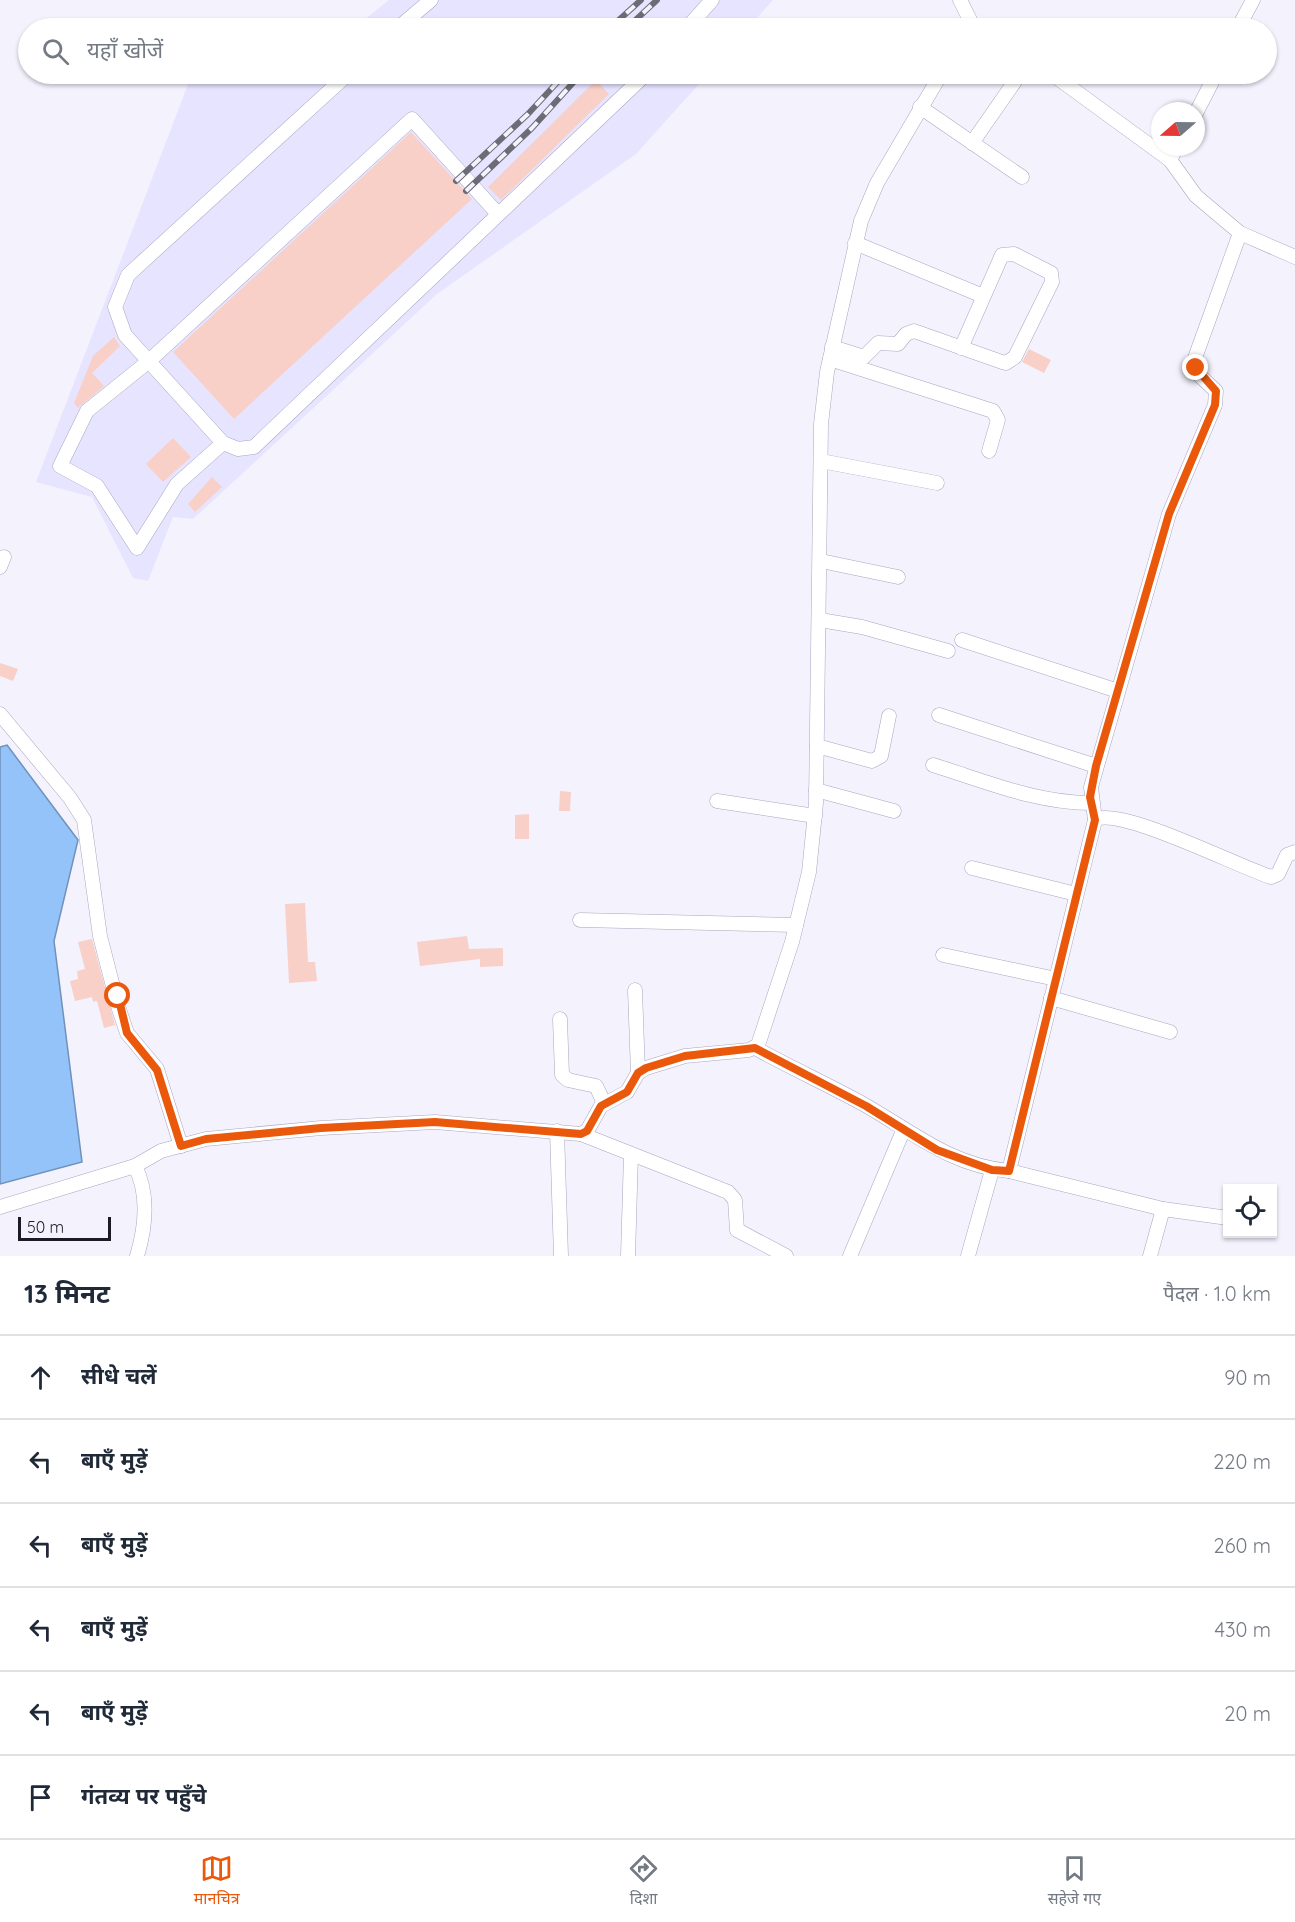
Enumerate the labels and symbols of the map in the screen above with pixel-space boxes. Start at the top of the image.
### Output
north arrow [1151,102,1205,156]
route end [1182,354,1208,380]
route start [104,982,130,1008]
scale bar [18,1214,111,1242]

